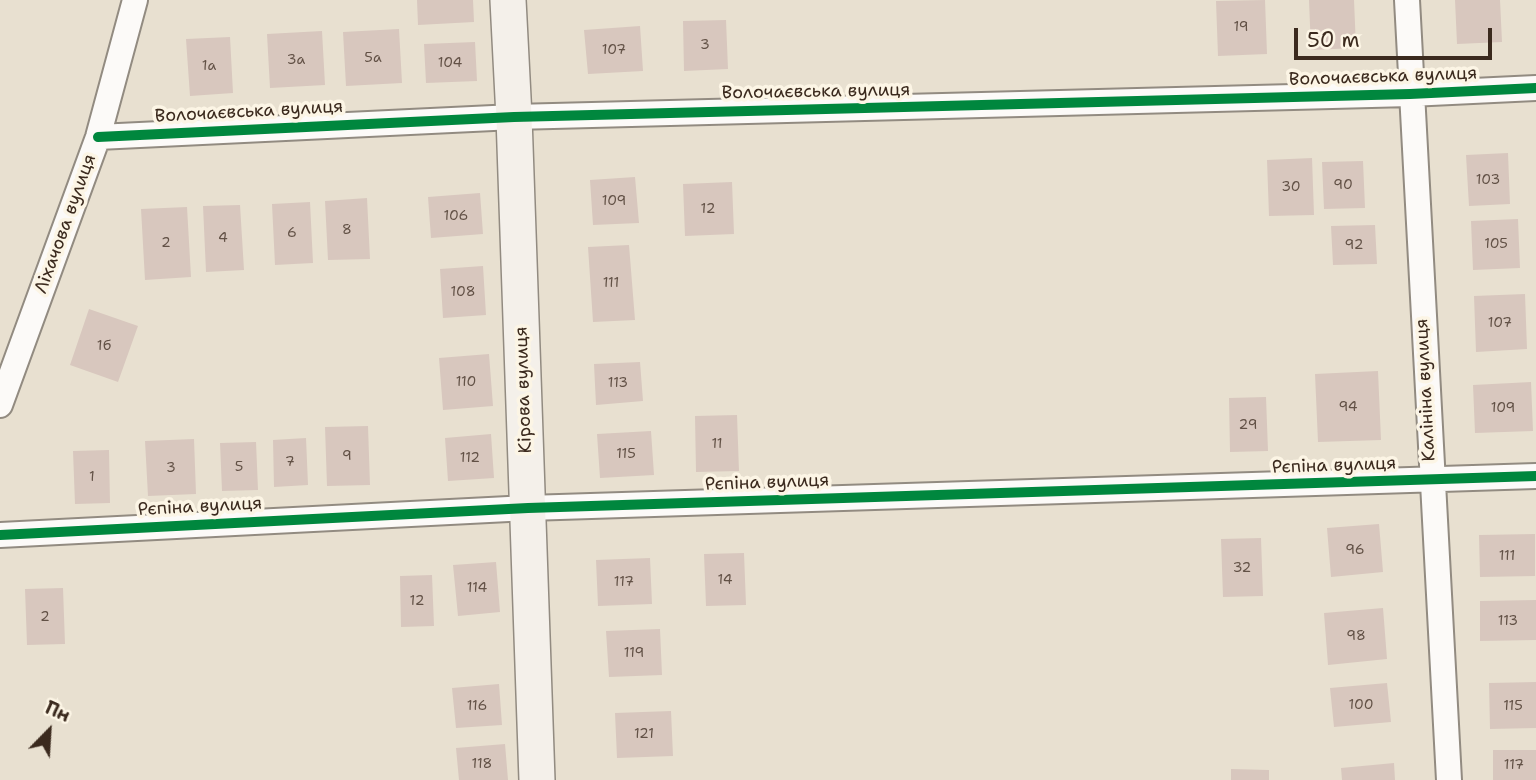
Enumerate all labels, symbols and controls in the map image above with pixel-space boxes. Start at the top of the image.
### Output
scale bar [1298,14,1496,58]
house number: 19 [1233,19,1249,35]
text: 50 m [1307,26,1360,54]
house number: 3 [700,37,710,53]
house number: 107 [602,42,626,58]
house number: 5а [364,50,382,66]
house number: 3а [287,52,305,68]
house number: 104 [438,55,462,71]
house number: 1а [202,58,216,74]
street label: Волочаєвська вулиця [1288,63,1478,91]
street label: Волочаєвська вулиця [722,80,910,104]
street label: Волочаєвська вулиця [154,96,344,128]
street label: Ліхачова вулиця [31,151,101,297]
house number: 103 [1476,172,1500,188]
house number: 90 [1333,177,1353,193]
house number: 30 [1281,179,1301,195]
house number: 109 [602,193,626,209]
house number: 12 [701,201,715,217]
house number: 106 [444,208,468,224]
house number: 8 [342,222,352,238]
house number: 6 [287,225,297,241]
house number: 4 [218,230,228,246]
house number: 2 [161,235,171,251]
house number: 105 [1484,236,1508,252]
house number: 92 [1345,237,1363,253]
house number: 111 [603,275,619,291]
house number: 108 [451,284,475,300]
house number: 107 [1488,315,1512,331]
street label: Калініна вулиця [1411,318,1441,462]
street label: Кірова вулиця [511,326,537,454]
house number: 1б [97,338,111,354]
house number: 110 [456,374,476,390]
house number: 113 [608,375,628,391]
house number: 94 [1338,399,1358,415]
house number: 109 [1491,400,1515,416]
house number: 29 [1239,417,1257,433]
house number: 11 [711,436,723,452]
house number: 115 [616,446,636,462]
house number: 9 [342,448,352,464]
house number: 112 [460,450,480,466]
street label: Рєпіна вулиця [1271,453,1397,479]
house number: 7 [285,454,295,470]
house number: 5 [235,459,243,475]
house number: 3 [166,460,176,476]
house number: 1 [89,469,95,485]
street label: Рєпіна вулиця [704,470,830,496]
street label: Рєпіна вулиця [137,493,263,521]
house number: 96 [1345,542,1365,558]
house number: 111 [1499,548,1515,564]
house number: 32 [1233,560,1251,576]
house number: 14 [717,572,733,588]
house number: 117 [614,574,634,590]
house number: 114 [467,580,487,596]
house number: 12 [410,593,424,609]
house number: 2 [40,609,50,625]
house number: 113 [1498,613,1518,629]
house number: 98 [1346,628,1366,644]
house number: 119 [624,645,644,661]
text: Пн [41,695,74,728]
north arrow [14,696,84,766]
house number: 100 [1349,697,1373,713]
house number: 116 [467,698,487,714]
house number: 115 [1503,698,1523,714]
house number: 121 [634,726,654,742]
house number: 118 [472,756,492,772]
house number: 117 [1504,757,1524,773]

